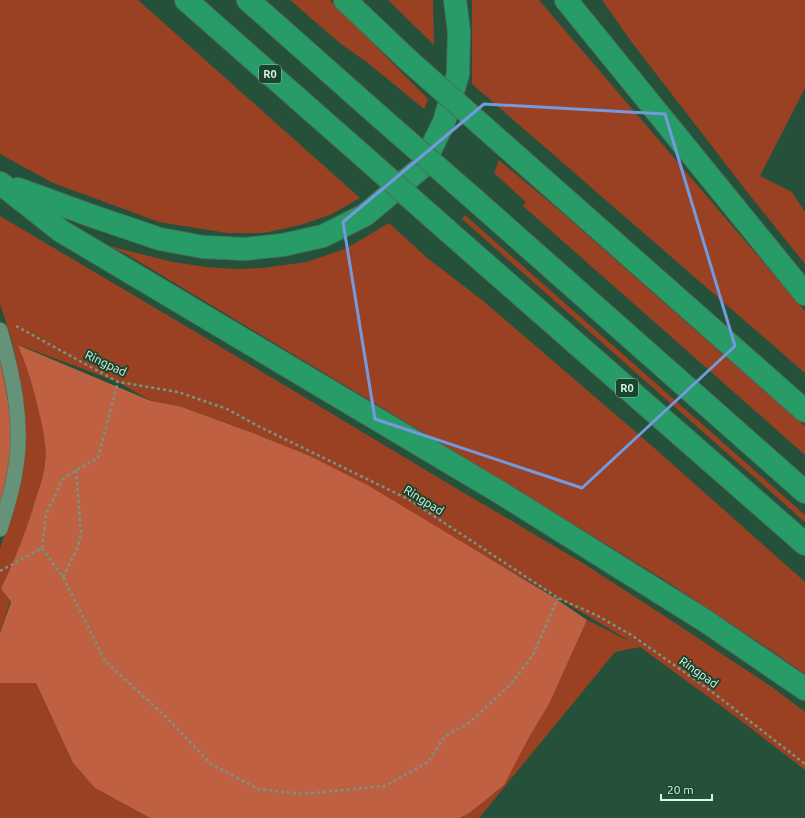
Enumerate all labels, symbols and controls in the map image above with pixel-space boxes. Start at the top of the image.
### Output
road number: R0 [259,65,281,83]
street label: Ringpad [83,348,129,378]
road number: R0 [616,379,638,397]
street label: Ringpad [402,483,446,517]
street label: Ringpad [677,654,721,690]
scale bar [661,776,712,802]
text: 20 m [667,783,694,796]

